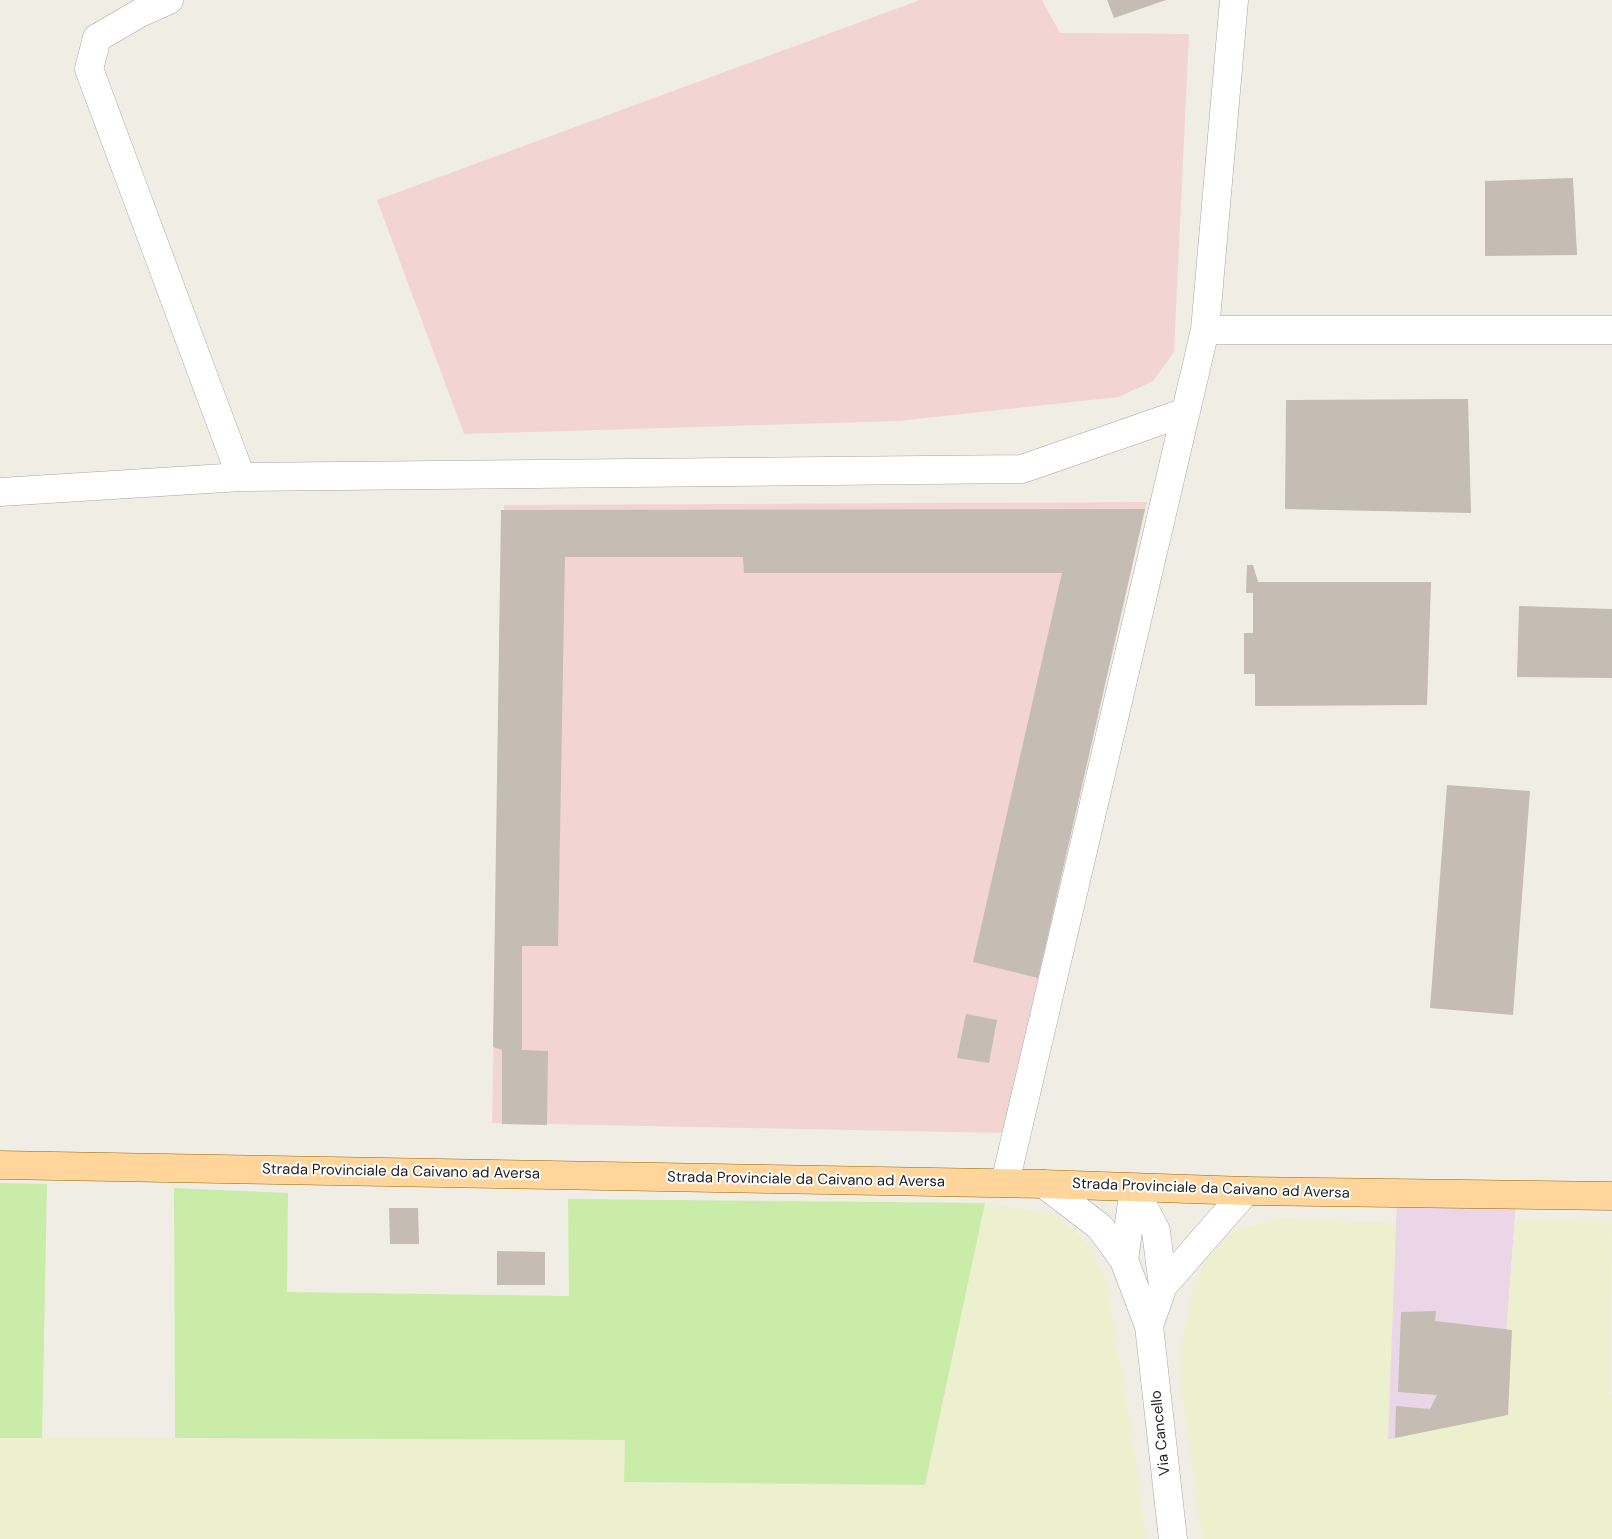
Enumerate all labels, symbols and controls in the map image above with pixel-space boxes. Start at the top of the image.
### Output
street label: Strada Provinciale da Caivano ad Aversa [262,1161,540,1183]
street label: Strada Provinciale da Caivano ad Aversa [667,1169,945,1191]
street label: Strada Provinciale da Caivano ad Aversa [1072,1175,1350,1203]
street label: Via Cancello [1148,1389,1174,1477]

